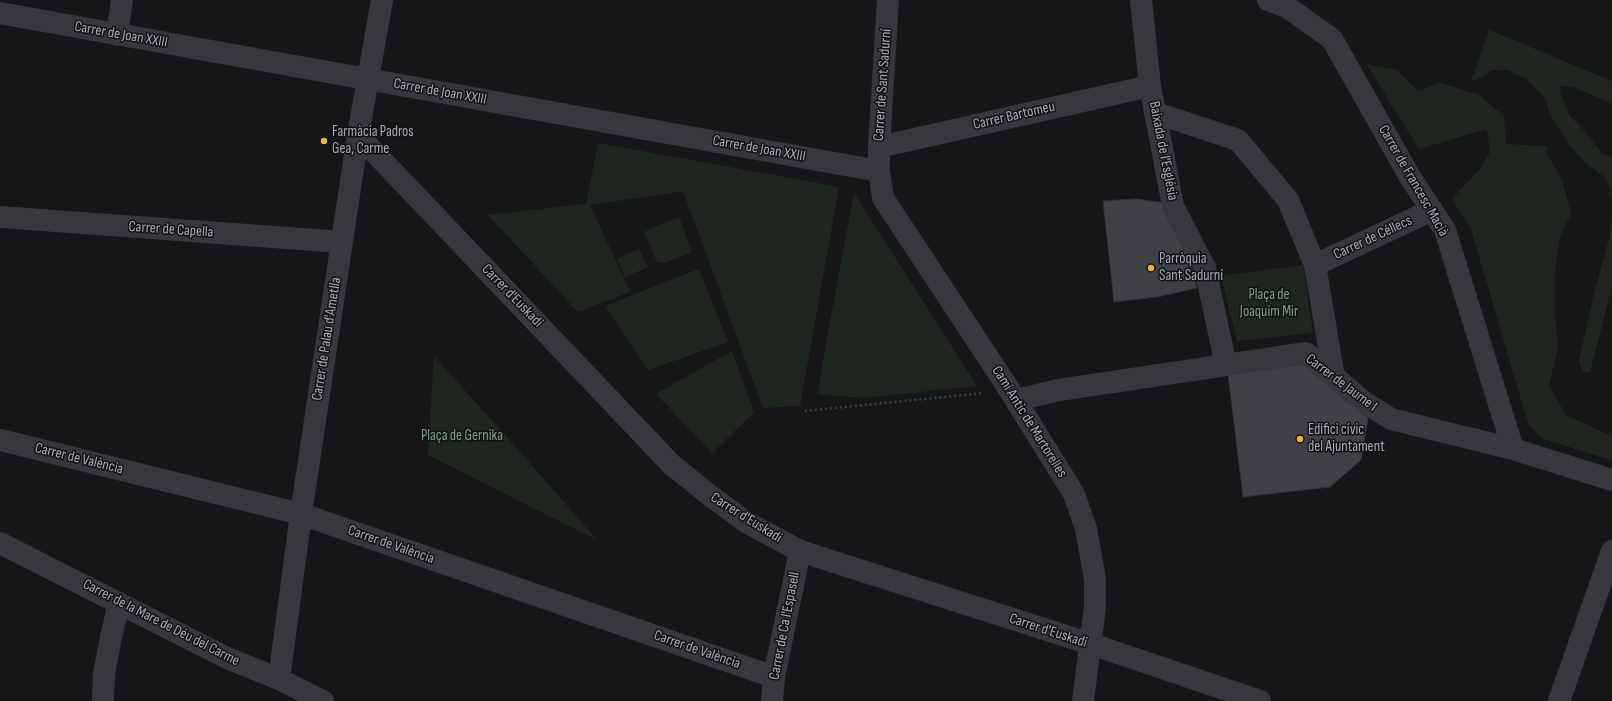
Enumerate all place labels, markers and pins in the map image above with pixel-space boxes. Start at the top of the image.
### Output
place label: Farmàcia Padros Gea, Carme [332,123,414,158]
marker: Farmàcia Padros Gea, Carme [319,136,329,146]
place label: Parròquia Sant Sadurní [1159,250,1223,285]
marker: Parròquia Sant Sadurní [1146,263,1156,273]
place label: Edifici cívic del Ajuntament [1308,421,1385,456]
marker: Edifici cívic del Ajuntament [1295,434,1305,444]

